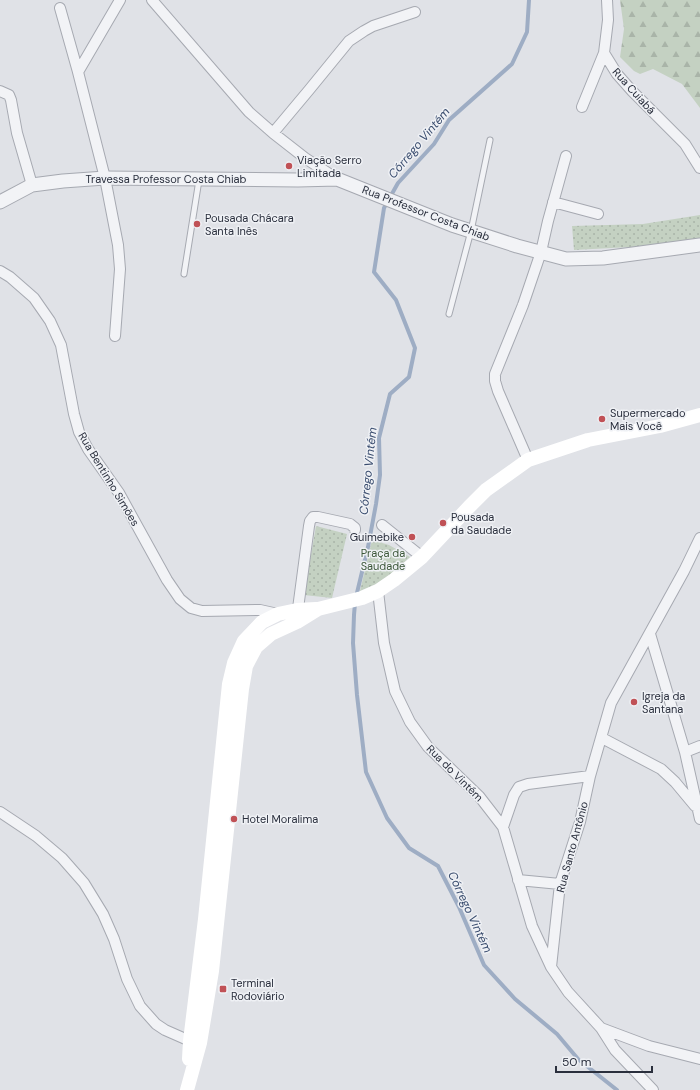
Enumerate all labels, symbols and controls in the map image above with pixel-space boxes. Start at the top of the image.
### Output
street label: Rua Cuiabá [610,65,658,117]
water label: Córrego Vintém [385,104,454,182]
place label: Viação Serro Limitada [297,153,362,180]
marker: Viação Serro Limitada [284,161,294,171]
street label: Travessa Professor Costa Chiab [86,172,247,186]
street label: Rua Professor Costa Chiab [360,182,492,244]
place label: Pousada Chácara Santa Inês [205,211,294,238]
marker: Pousada Chácara Santa Inês [192,219,202,229]
place label: Supermercado Mais Você [610,406,686,433]
marker: Supermercado Mais Você [597,414,607,424]
water label: Córrego Vintém [355,426,381,516]
street label: Rua Bentinho Simões [75,429,143,529]
place label: Pousada da Saudade [451,510,512,537]
marker: Pousada da Saudade [438,518,448,528]
place label: Guimebike [350,530,404,544]
marker: Guimebike [407,532,417,542]
park label: Praça da Saudade [361,546,405,573]
place label: Igreja da Santana [642,689,685,716]
marker: Igreja da Santana [629,697,639,707]
street label: Rua do Vintém [424,742,486,804]
street label: Rua Santo Antônio [553,800,591,894]
place label: Hotel Moralima [242,812,318,826]
marker: Hotel Moralima [229,814,239,824]
water label: Córrego Vintém [444,869,496,956]
place label: Terminal Rodoviário [231,976,285,1003]
marker: Terminal Rodoviário [218,984,228,994]
scale bar [556,1048,652,1074]
text: 50 m [562,1054,591,1070]

